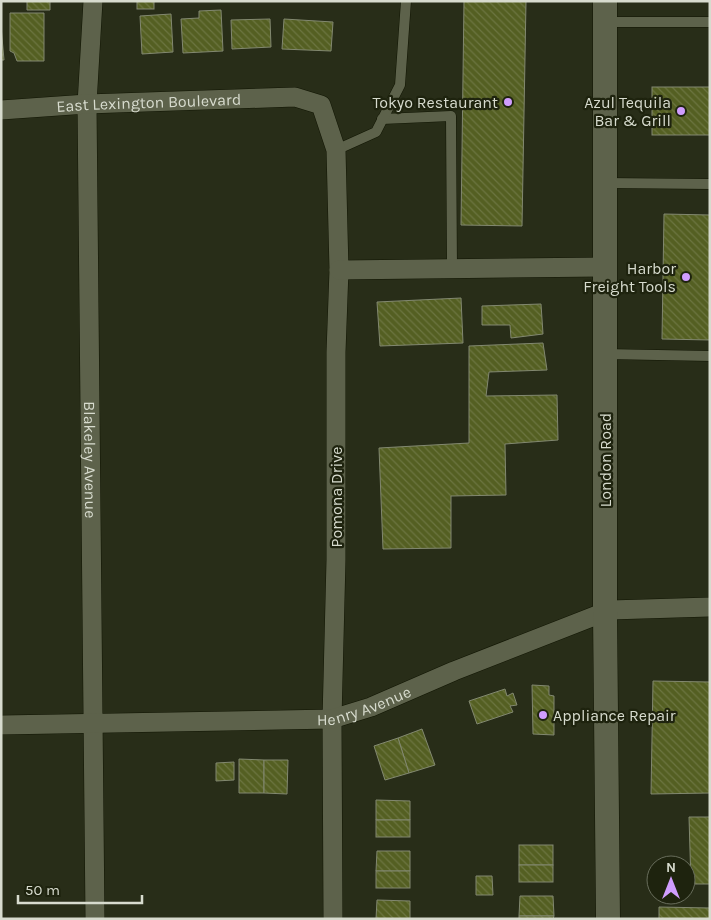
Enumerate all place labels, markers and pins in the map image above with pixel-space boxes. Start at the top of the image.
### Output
place label: Tokyo Restaurant [373,93,498,112]
place label: Azul Tequila Bar & Grill [584,93,671,130]
marker: Tokyo Restaurant [502,96,514,108]
marker: Azul Tequila Bar & Grill [675,105,687,117]
place label: Harbor Freight Tools [583,259,676,296]
marker: Harbor Freight Tools [680,271,692,283]
place label: Appliance Repair [553,706,676,725]
marker: Appliance Repair [537,709,549,721]

